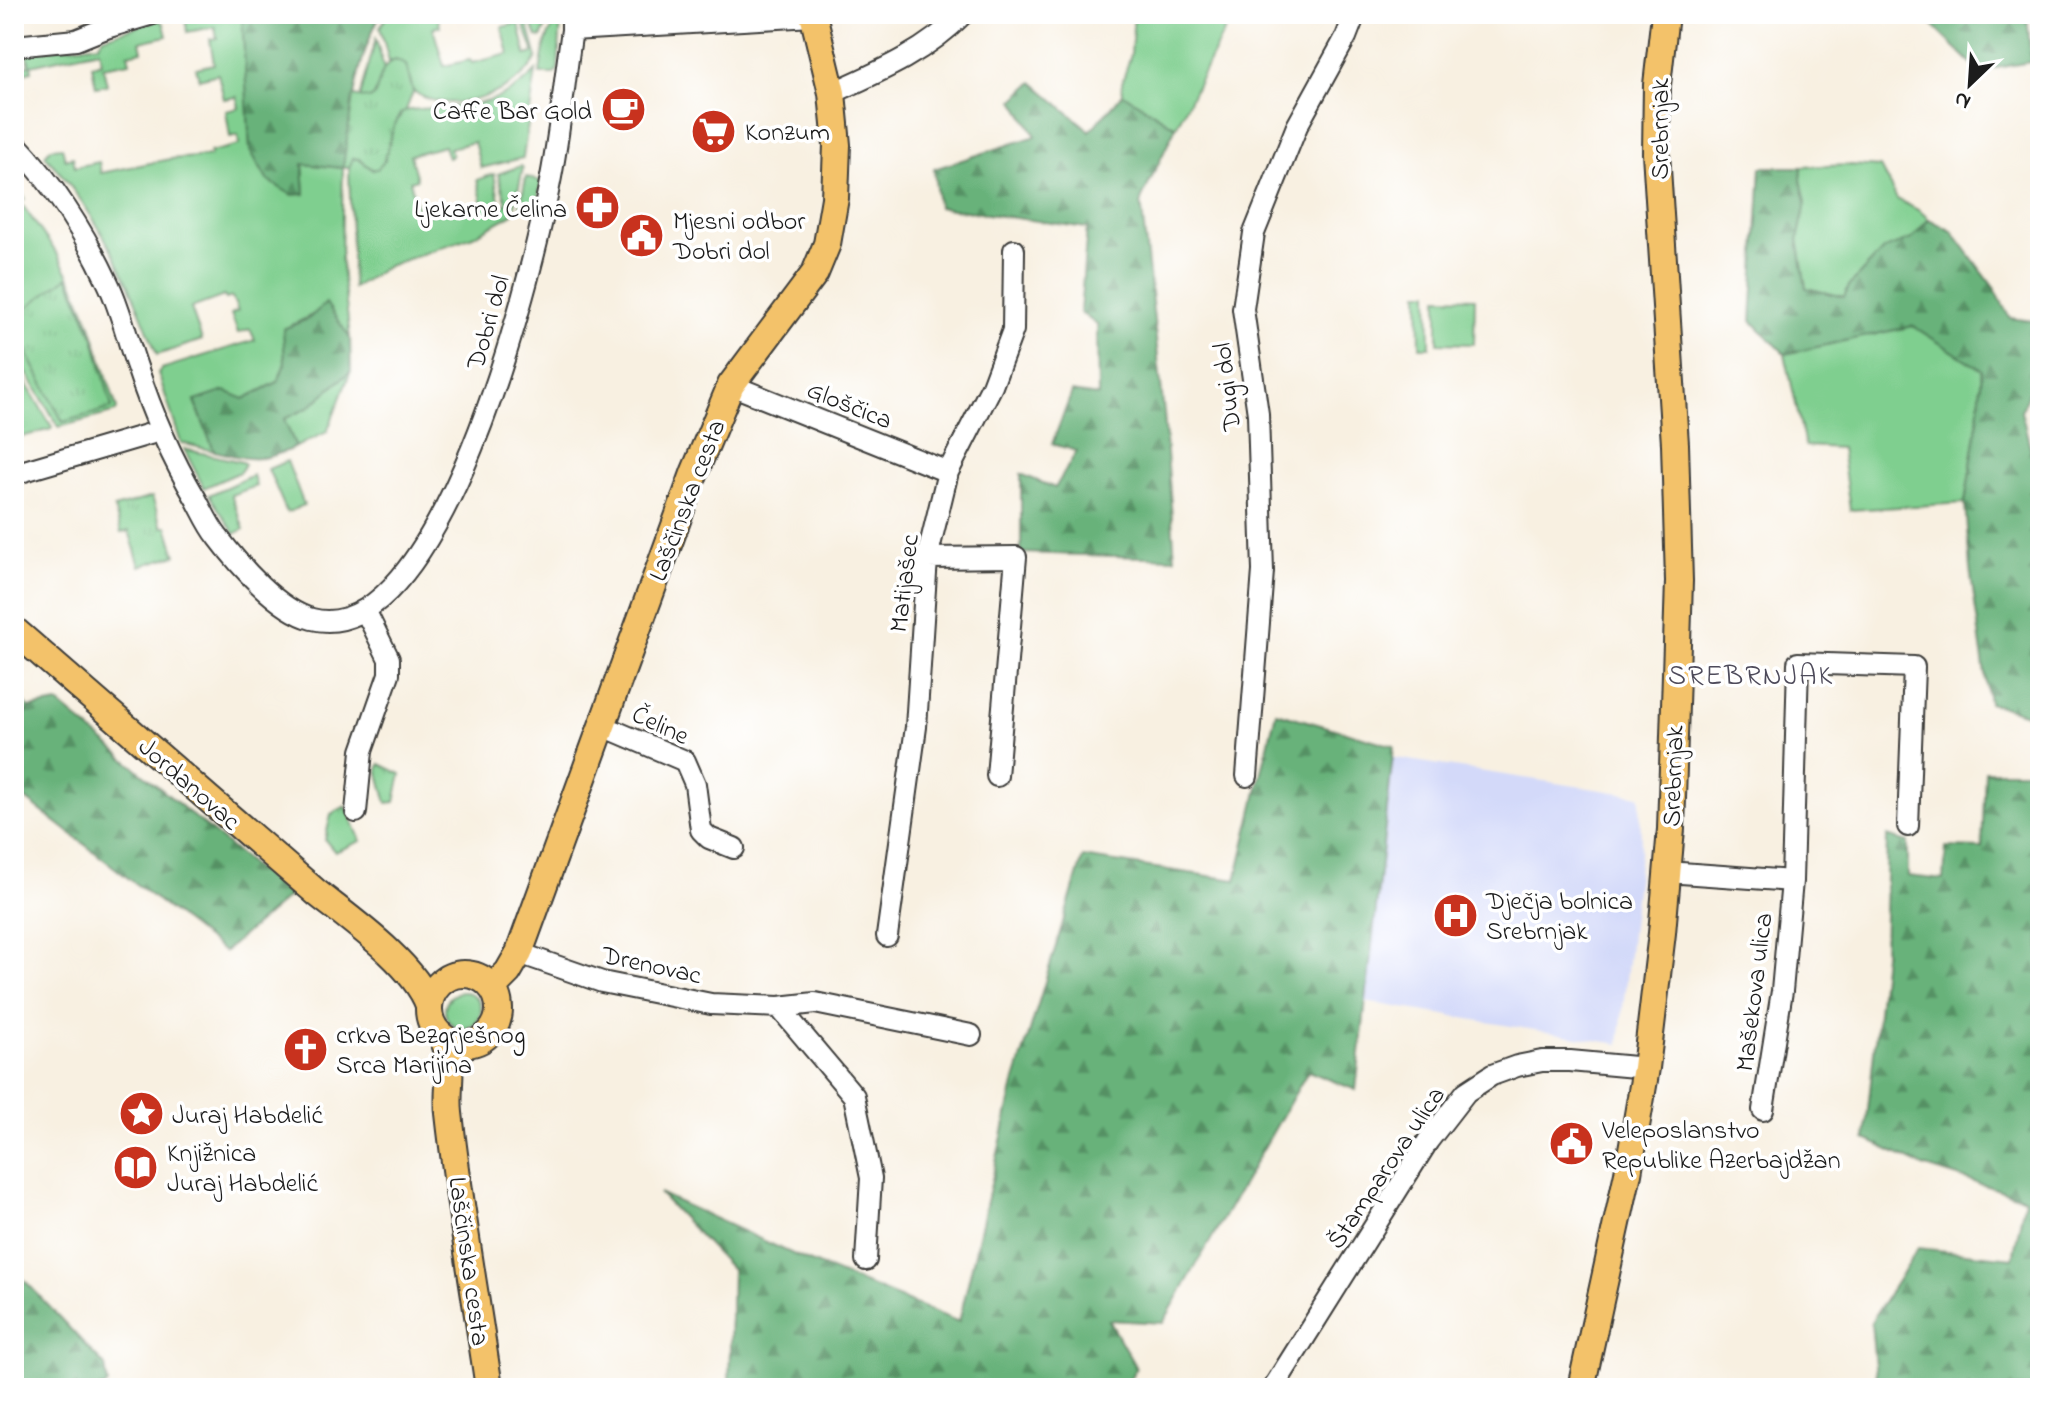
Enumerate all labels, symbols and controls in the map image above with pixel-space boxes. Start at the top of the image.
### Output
north arrow [1930,44,2010,124]
street label: Srebrnjak [1643,78,1681,180]
text: N [1949,82,1976,117]
cafe icon: Caffe Bar Gold [599,86,647,134]
place label: Caffe Bar Gold [433,94,592,132]
supermarket icon: Konzum [690,107,738,155]
place label: Konzum [745,115,830,153]
pharmacy icon: Ljekarne Čelina [574,184,622,232]
place label: Ljekarne Čelina [414,192,567,230]
place label: Mjesni odbor Dobri dol [672,204,806,272]
public building icon: Mjesni odbor Dobri dol [618,211,666,259]
street label: Dobri dol [458,271,521,375]
street label: Dugi dol [1205,340,1253,434]
street label: Gloščica [800,372,897,441]
street label: Laščinska cesta [641,415,737,587]
street label: Matijašec [881,532,931,635]
district label: SREBRNJAK [1668,657,1834,698]
street label: Čeline [625,697,695,757]
street label: Srebrnjak [1654,724,1696,828]
street label: Jordanovac [128,730,248,841]
place label: Dječja bolnica Srebrnjak [1485,884,1633,952]
hospital icon: Dječja bolnica Srebrnjak [1431,891,1479,939]
street label: Mašekova ulica [1727,911,1785,1074]
street label: Drenovac [597,938,705,996]
place label: crkva Bezgrješnog Srca Marijina [336,1018,526,1086]
church icon: crkva Bezgrješnog Srca Marijina [281,1025,329,1073]
street label: Štamparova ulica [1319,1080,1456,1258]
place icon: Juraj Habdelić [117,1090,165,1138]
place label: Juraj Habdelić [172,1098,323,1136]
place label: Veleposlanstvo Republike Azerbajdžan [1601,1113,1840,1181]
public building icon: Veleposlanstvo Republike Azerbajdžan [1547,1120,1595,1168]
place label: Knjižnica Juraj Habdelić [167,1136,318,1204]
library icon: Knjižnica Juraj Habdelić [112,1143,160,1191]
street label: Laščinska cesta [436,1174,498,1348]

